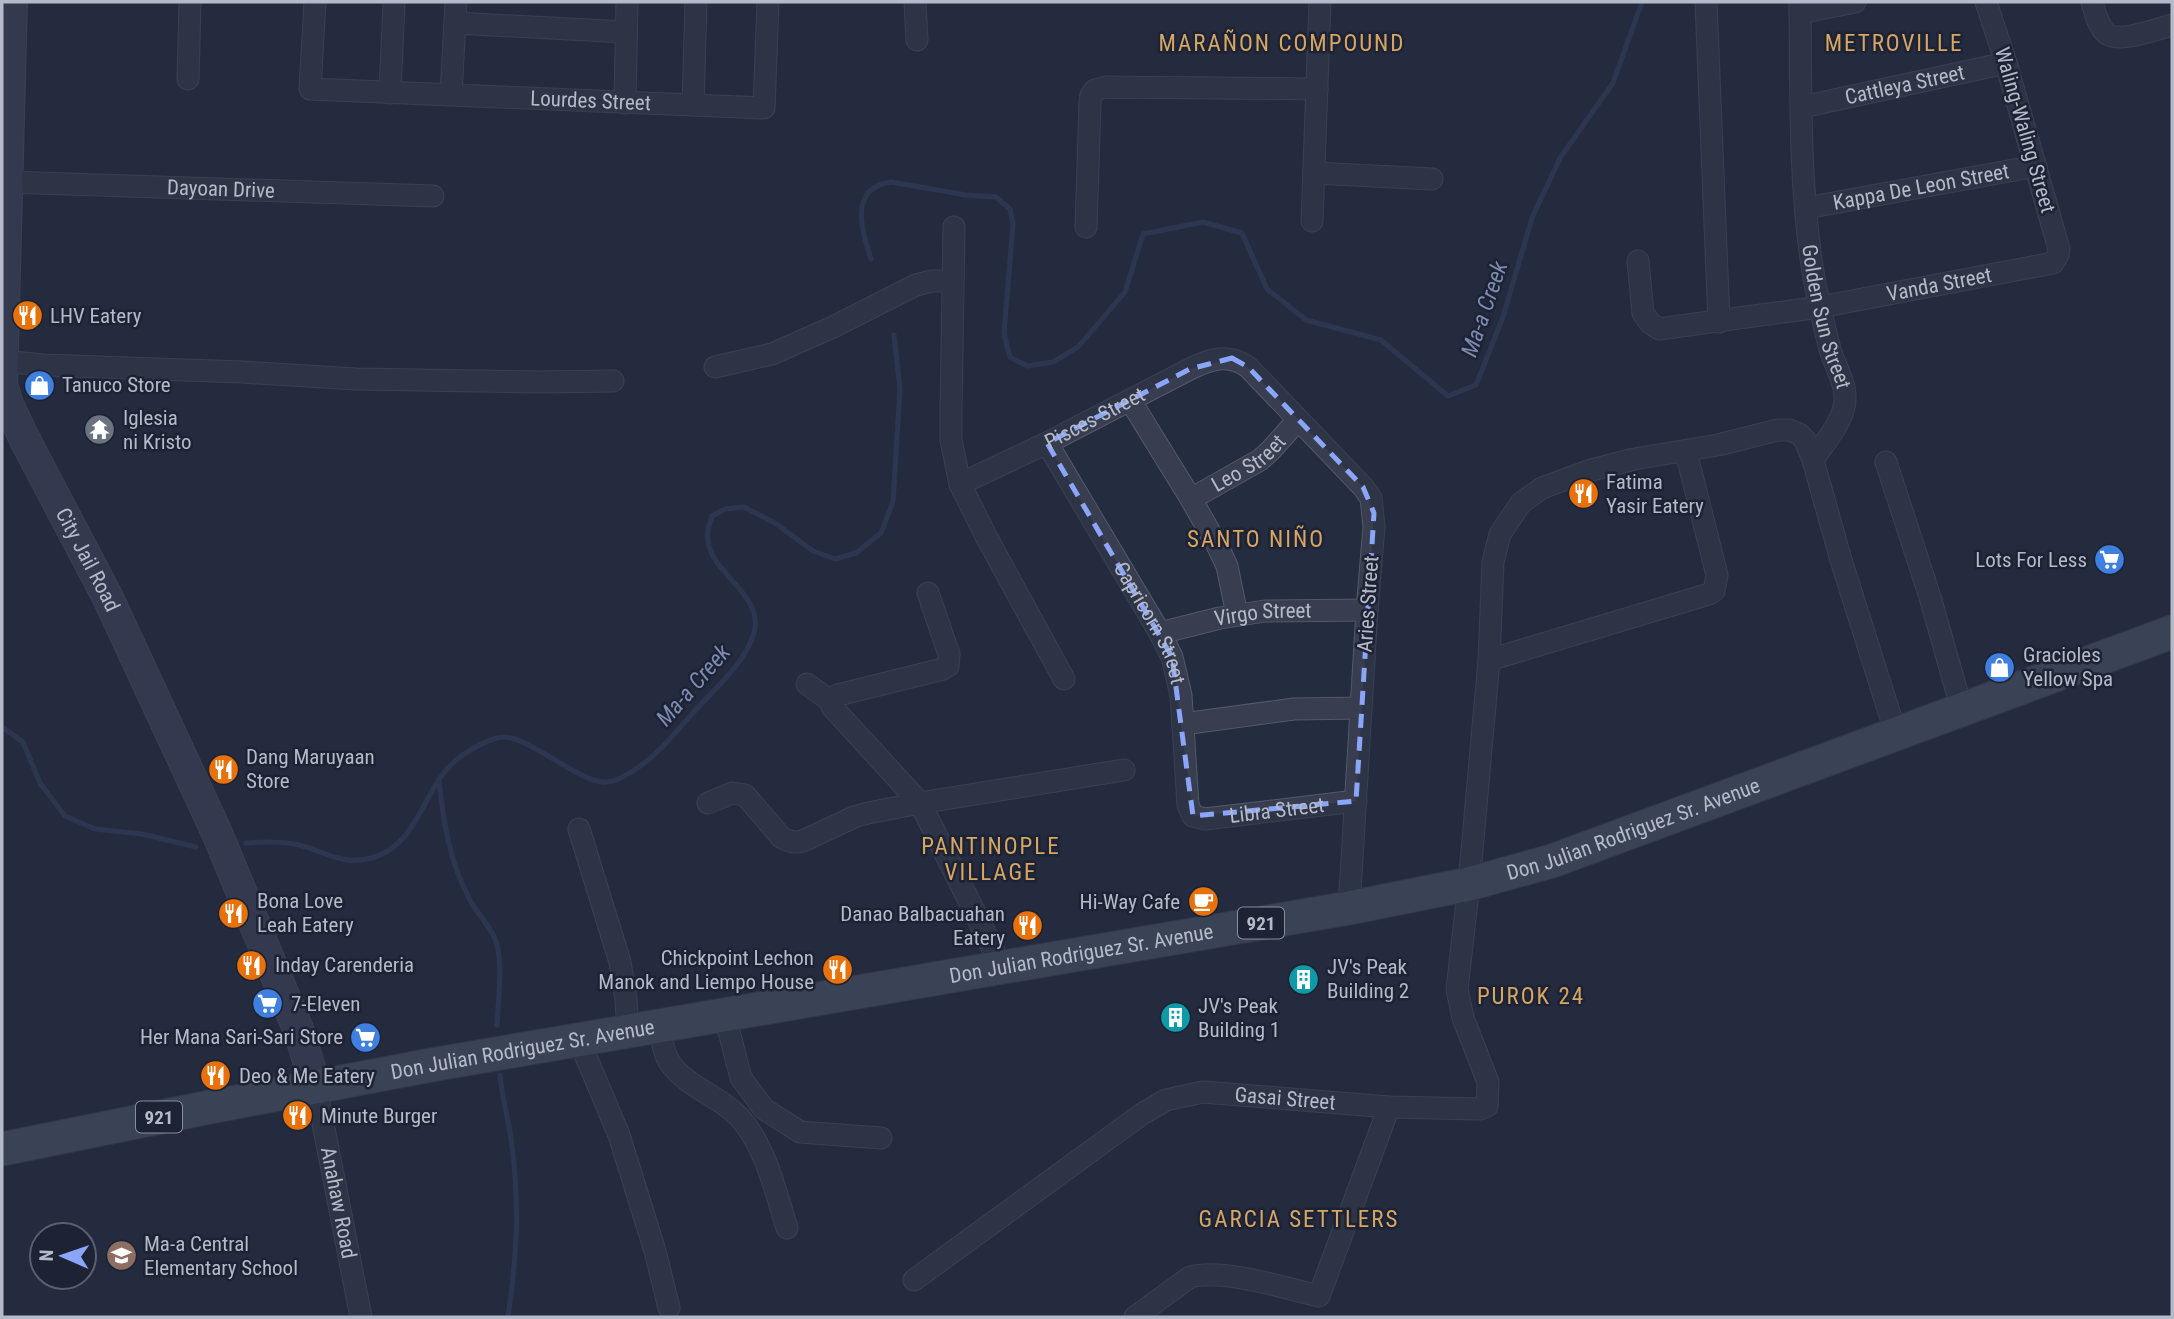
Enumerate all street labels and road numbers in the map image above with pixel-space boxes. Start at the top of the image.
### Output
street label: Waling-Waling Street [1990,44,2060,216]
street label: Cattleya Street [1843,60,1967,109]
street label: Lourdes Street [530,86,651,115]
street label: Kappa De Leon Street [1831,159,2011,215]
street label: Dayoan Drive [166,175,275,203]
street label: Golden Sun Street [1797,243,1856,391]
street label: Vanda Street [1885,263,1993,306]
street label: Pisces Street [1041,383,1149,454]
street label: Leo Street [1208,430,1291,497]
street label: City Jail Road [51,504,125,615]
street label: Aries Street [1353,555,1383,653]
street label: Capricorn Street [1109,558,1190,686]
street label: Virgo Street [1212,599,1312,631]
street label: Don Julian Rodriguez Sr. Avenue [1504,773,1763,885]
street label: Libra Street [1228,793,1326,828]
road number: 921 [1238,908,1284,939]
street label: Don Julian Rodriguez Sr. Avenue [948,919,1215,988]
street label: Don Julian Rodriguez Sr. Avenue [389,1015,656,1084]
street label: Gasai Street [1234,1083,1336,1115]
road number: 921 [136,1102,182,1133]
street label: Anahaw Road [316,1145,361,1261]

